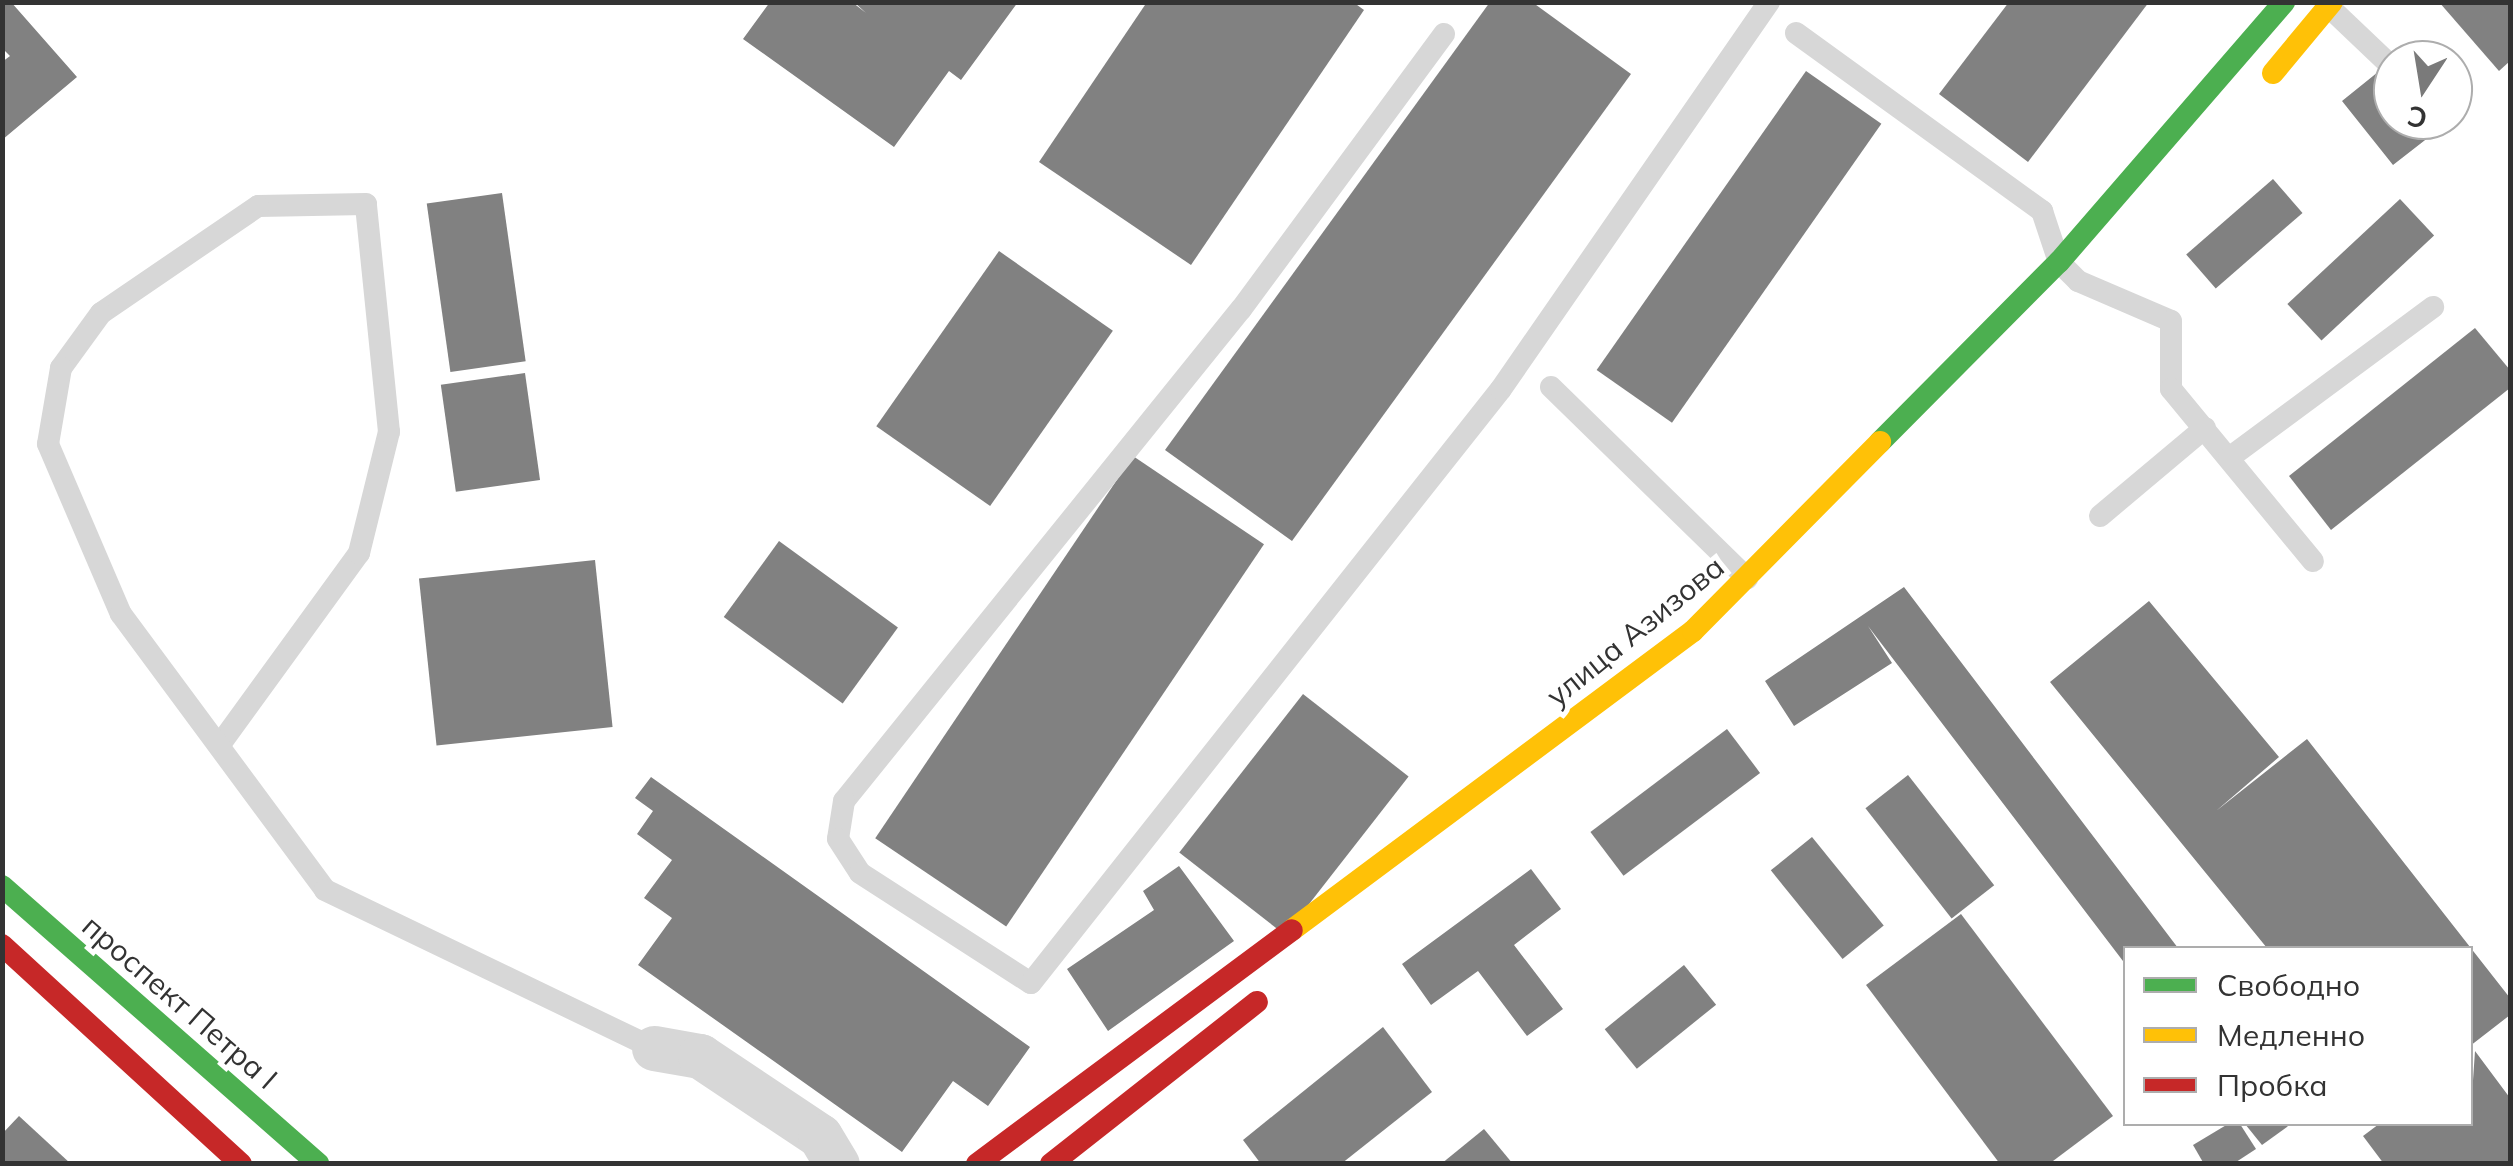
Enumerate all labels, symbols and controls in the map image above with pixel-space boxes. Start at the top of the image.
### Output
north arrow [2373,40,2473,140]
text: С [2404,99,2430,137]
street label: улица Азизова [1539,548,1731,714]
street label: проспект Петра I [75,908,285,1096]
legend [2123,946,2473,1126]
text: Свободно [2217,966,2360,1004]
text: Медленно [2217,1016,2365,1054]
text: Пробка [2217,1066,2328,1104]

